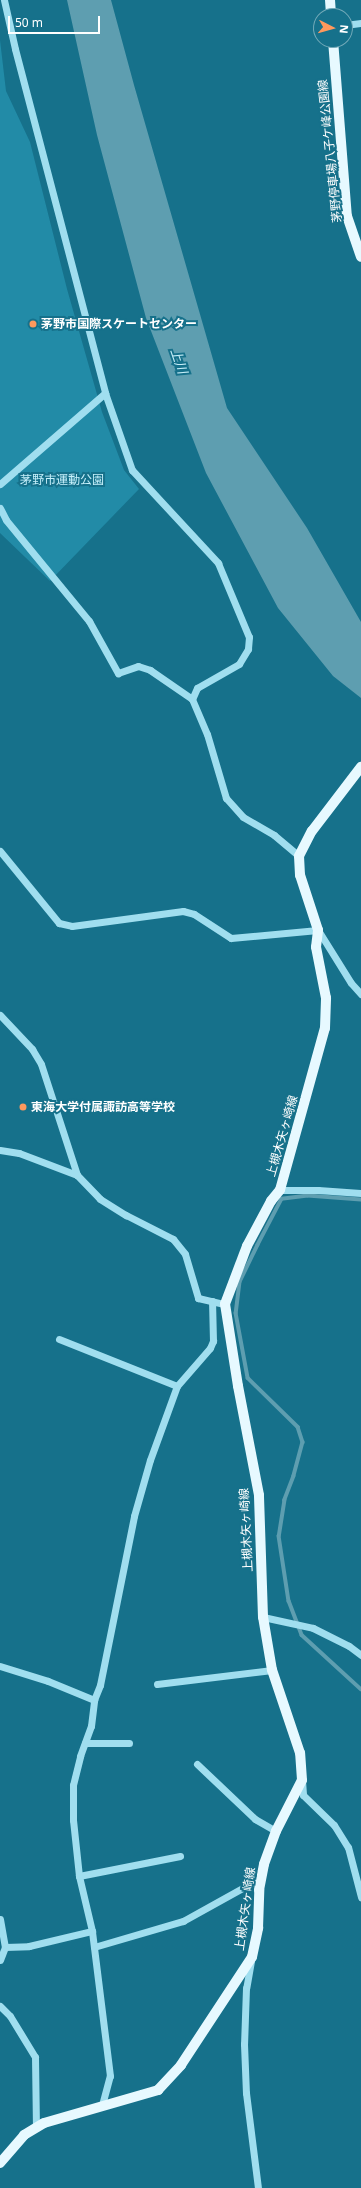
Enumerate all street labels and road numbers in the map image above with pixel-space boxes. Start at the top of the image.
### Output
street label: 茅野停車場八子ケ峰公園線 [315,79,345,223]
street label: 上槻木矢ヶ崎線 [264,1094,300,1178]
street label: 上槻木矢ヶ崎線 [237,1488,255,1572]
street label: 上槻木矢ヶ崎線 [232,1866,258,1952]

